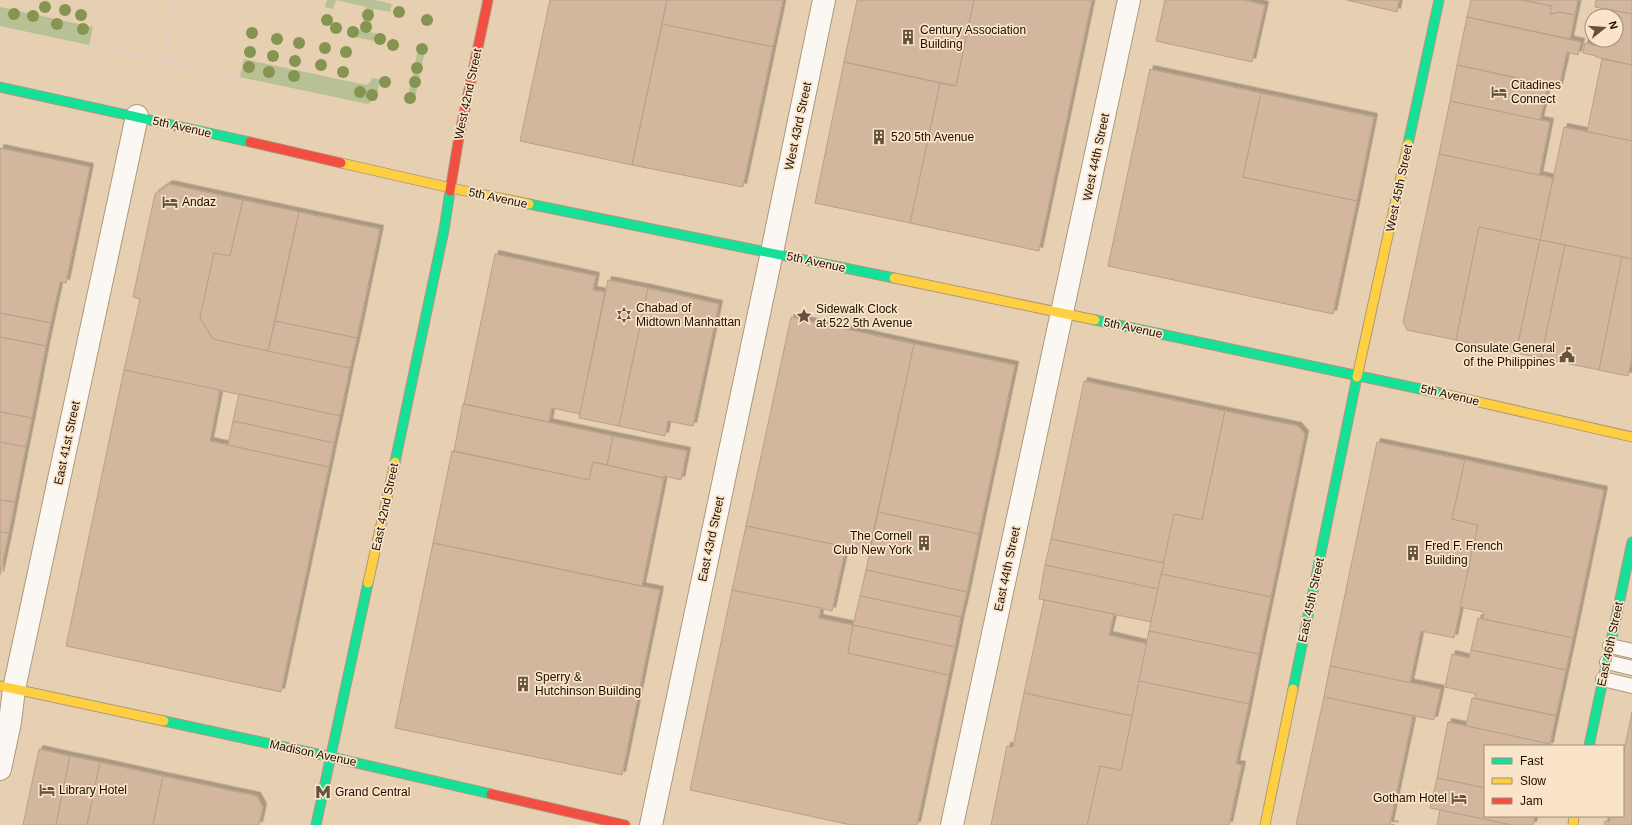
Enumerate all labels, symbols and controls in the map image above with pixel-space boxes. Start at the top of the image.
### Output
north arrow [1584,8,1624,48]
text: N [1607,20,1620,31]
place label: Century Association Building [920,23,1026,51]
building icon: Century Association Building [899,28,917,46]
street label: West 42nd Street [452,47,485,141]
place label: Citadines Connect [1511,78,1561,106]
street label: West 43rd Street [782,80,814,171]
hotel icon: Citadines Connect [1490,83,1508,101]
street label: West 44th Street [1080,111,1112,202]
street label: 5th Avenue [151,113,213,141]
building icon: 520 5th Avenue [870,128,888,146]
place label: 520 5th Avenue [891,130,975,144]
street label: West 45th Street [1383,142,1415,233]
street label: 5th Avenue [467,185,529,211]
hotel icon: Andaz [161,193,179,211]
place label: Andaz [182,195,216,209]
street label: 5th Avenue [785,249,847,275]
place label: Chabad of Midtown Manhattan [636,301,741,329]
place label: Sidewalk Clock at 522 5th Avenue [816,302,913,330]
synagogue icon: Chabad of Midtown Manhattan [615,306,633,324]
place icon: Sidewalk Clock at 522 5th Avenue [795,307,813,325]
street label: 5th Avenue [1102,315,1164,341]
place label: Consulate General of the Philippines [1455,341,1555,369]
public building icon: Consulate General of the Philippines [1558,346,1576,364]
street label: 5th Avenue [1419,381,1481,409]
street label: East 41st Street [51,399,83,486]
street label: East 42nd Street [369,461,401,552]
street label: East 43rd Street [695,494,727,583]
street label: East 44th Street [991,525,1023,613]
place label: The Cornell Club New York [833,529,913,557]
building icon: The Cornell Club New York [915,534,933,552]
place label: Fred F. French Building [1425,539,1503,567]
building icon: Fred F. French Building [1404,544,1422,562]
street label: East 45th Street [1295,556,1327,644]
street label: East 46th Street [1594,600,1626,688]
place label: Sperry & Hutchinson Building [535,670,641,698]
building icon: Sperry & Hutchinson Building [514,675,532,693]
street label: Madison Avenue [268,737,358,769]
legend [1484,745,1624,817]
text: Fast [1520,754,1544,768]
text: Slow [1520,774,1546,788]
hotel icon: Library Hotel [38,781,56,799]
place label: Library Hotel [59,783,127,797]
metro station icon: Grand Central [314,783,332,801]
place label: Grand Central [335,785,410,799]
hotel icon: Gotham Hotel [1450,789,1468,807]
place label: Gotham Hotel [1373,791,1447,805]
text: Jam [1520,794,1543,808]

